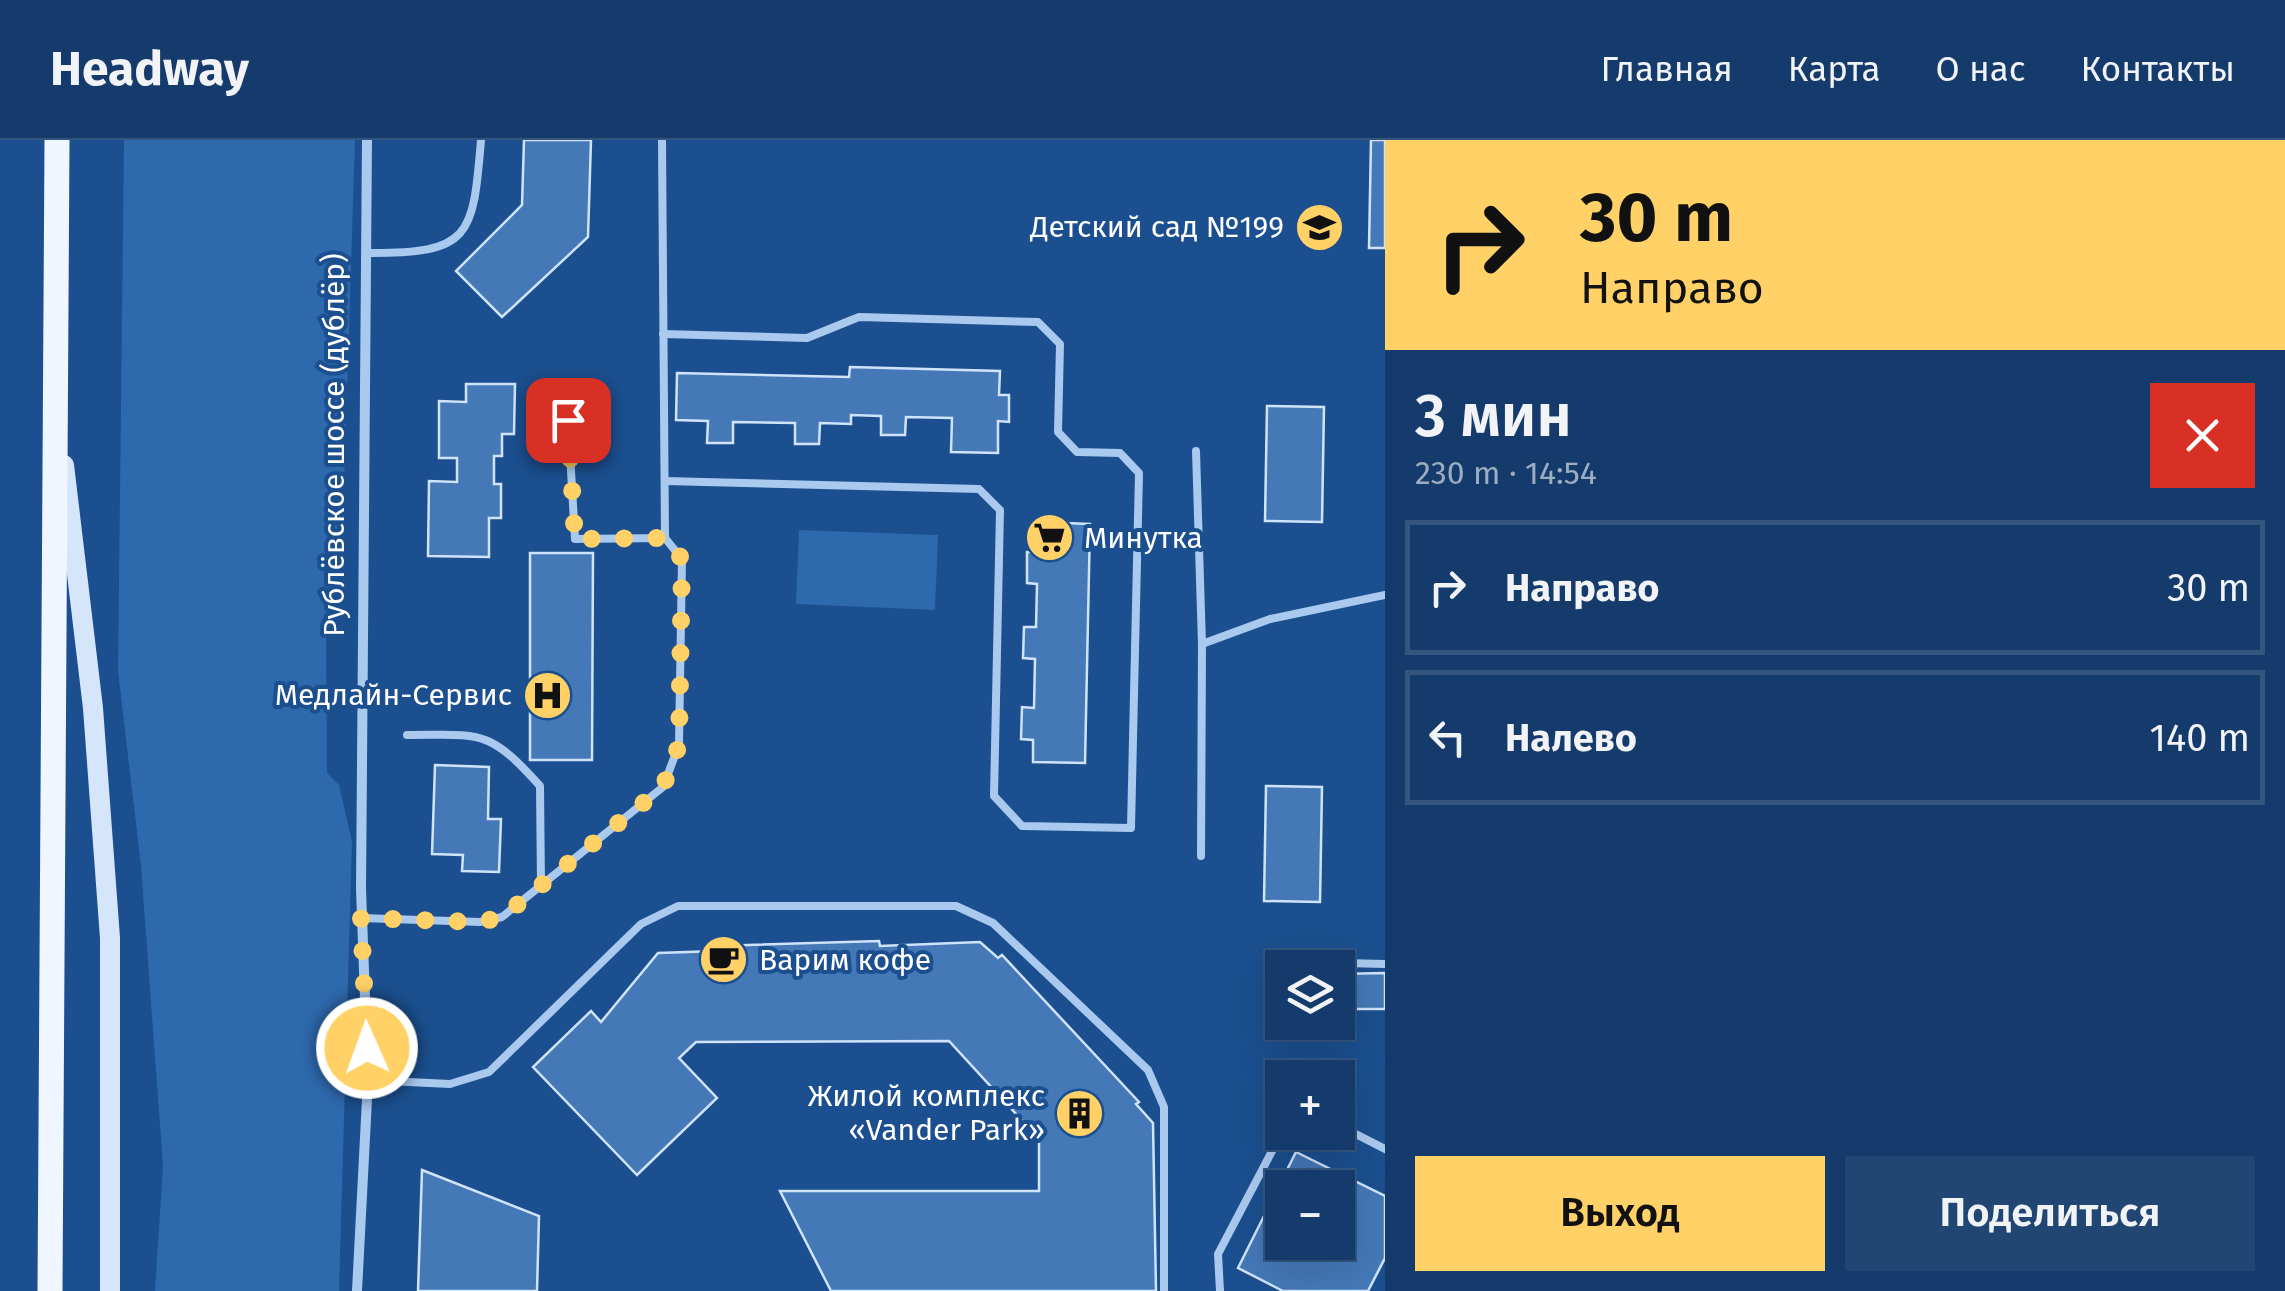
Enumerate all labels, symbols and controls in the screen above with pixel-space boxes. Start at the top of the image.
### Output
text: Headway [50,40,249,98]
text: Главная [1601,48,1733,90]
text: Карта [1788,48,1881,90]
text: О нас [1936,48,2026,90]
text: Контакты [2081,48,2235,90]
text: 30 m [1580,176,1733,260]
icon: right [1415,180,1545,310]
school or university icon: Детский сад №199 [1293,201,1345,253]
place label: Детский сад №199 [1029,209,1284,245]
street label: Рублёвское шоссе (дублёр) [316,253,352,637]
text: Направо [1580,261,1764,315]
pin [526,378,611,463]
text: 3 мин [1415,380,1572,452]
button: close [2150,383,2255,488]
icon: arrive [541,393,596,448]
text: 230 m · 14:54 [1415,454,1597,492]
supermarket icon: Минутка [1023,512,1075,564]
place label: Минутка [1084,520,1203,556]
icon: right [1420,560,1475,615]
text: Направо [1505,565,1659,611]
text: 30 m [2167,565,2250,611]
hospital icon: Медлайн-Сервис [521,669,573,721]
place label: Медлайн-Сервис [275,677,512,713]
icon: left [1420,710,1475,765]
text: Налево [1505,715,1637,761]
text: 140 m [2149,715,2250,761]
cafe icon: Варим кофе [698,934,750,986]
place label: Варим кофе [759,942,931,978]
map controls [1265,950,1355,1260]
button: layers [1265,950,1355,1040]
position arrow [315,996,419,1100]
button: + [1265,1060,1355,1150]
place label: Жилой комплекс «Vander Park» [808,1078,1045,1148]
building icon: Жилой комплекс «Vander Park» [1054,1087,1106,1139]
button: Выход [1415,1156,1825,1271]
button: Поделиться [1845,1156,2255,1271]
button: − [1265,1170,1355,1260]

